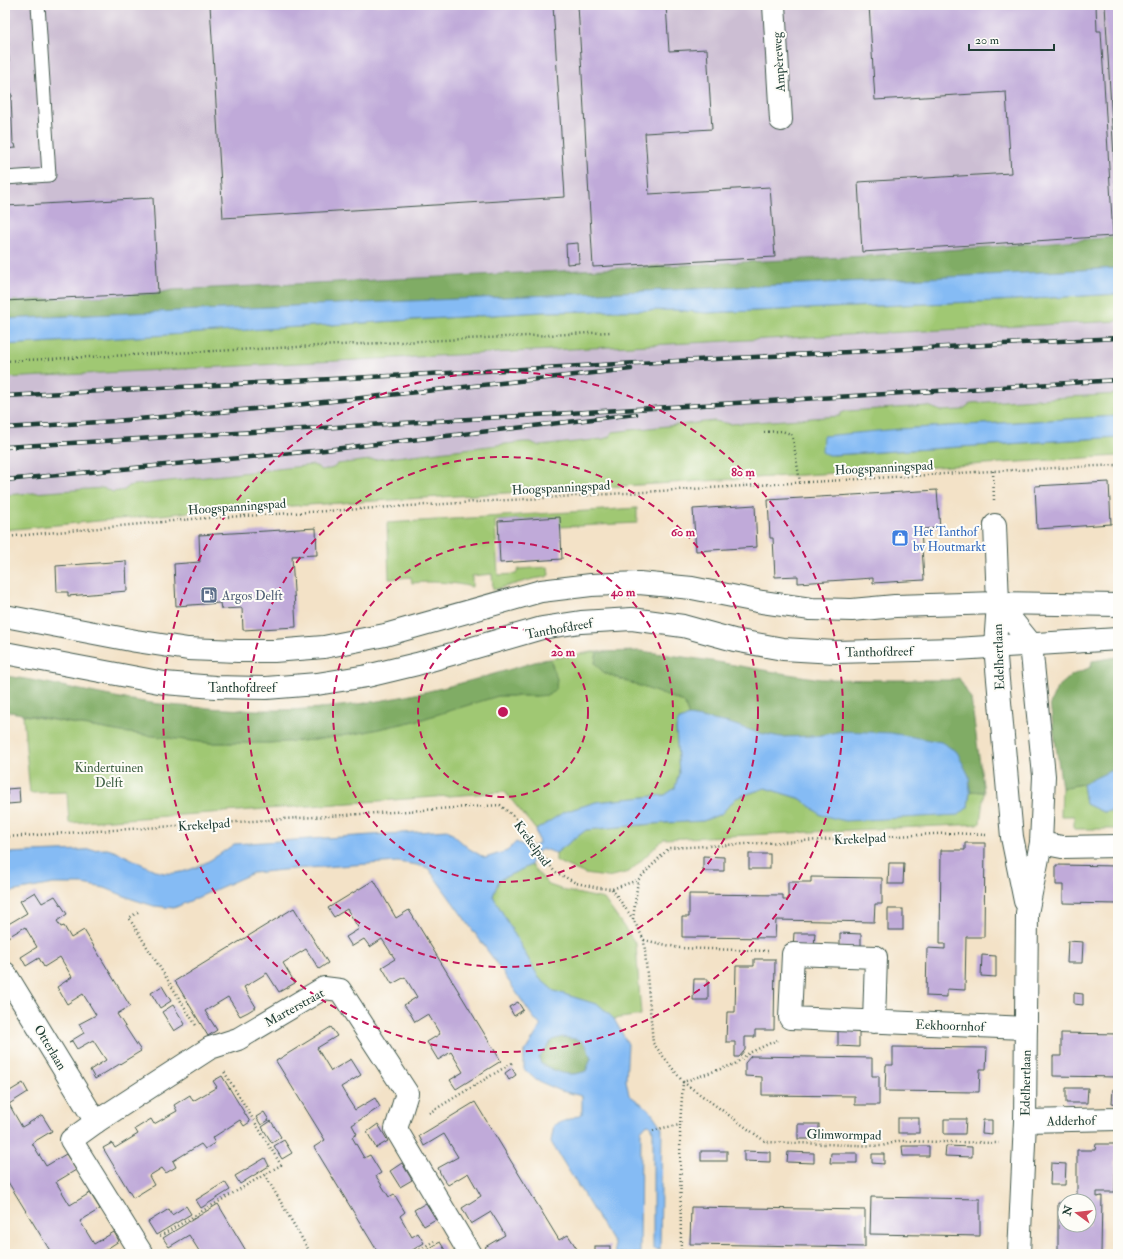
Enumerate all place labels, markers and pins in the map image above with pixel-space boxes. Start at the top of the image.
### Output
place label: Het Tanthof bv Houtmarkt [913,524,986,555]
shop icon: Het Tanthof bv Houtmarkt [890,528,910,548]
fuel station icon: Argos Delft [199,585,219,605]
place label: Argos Delft [221,588,283,604]
centre of rings [496,705,510,719]

